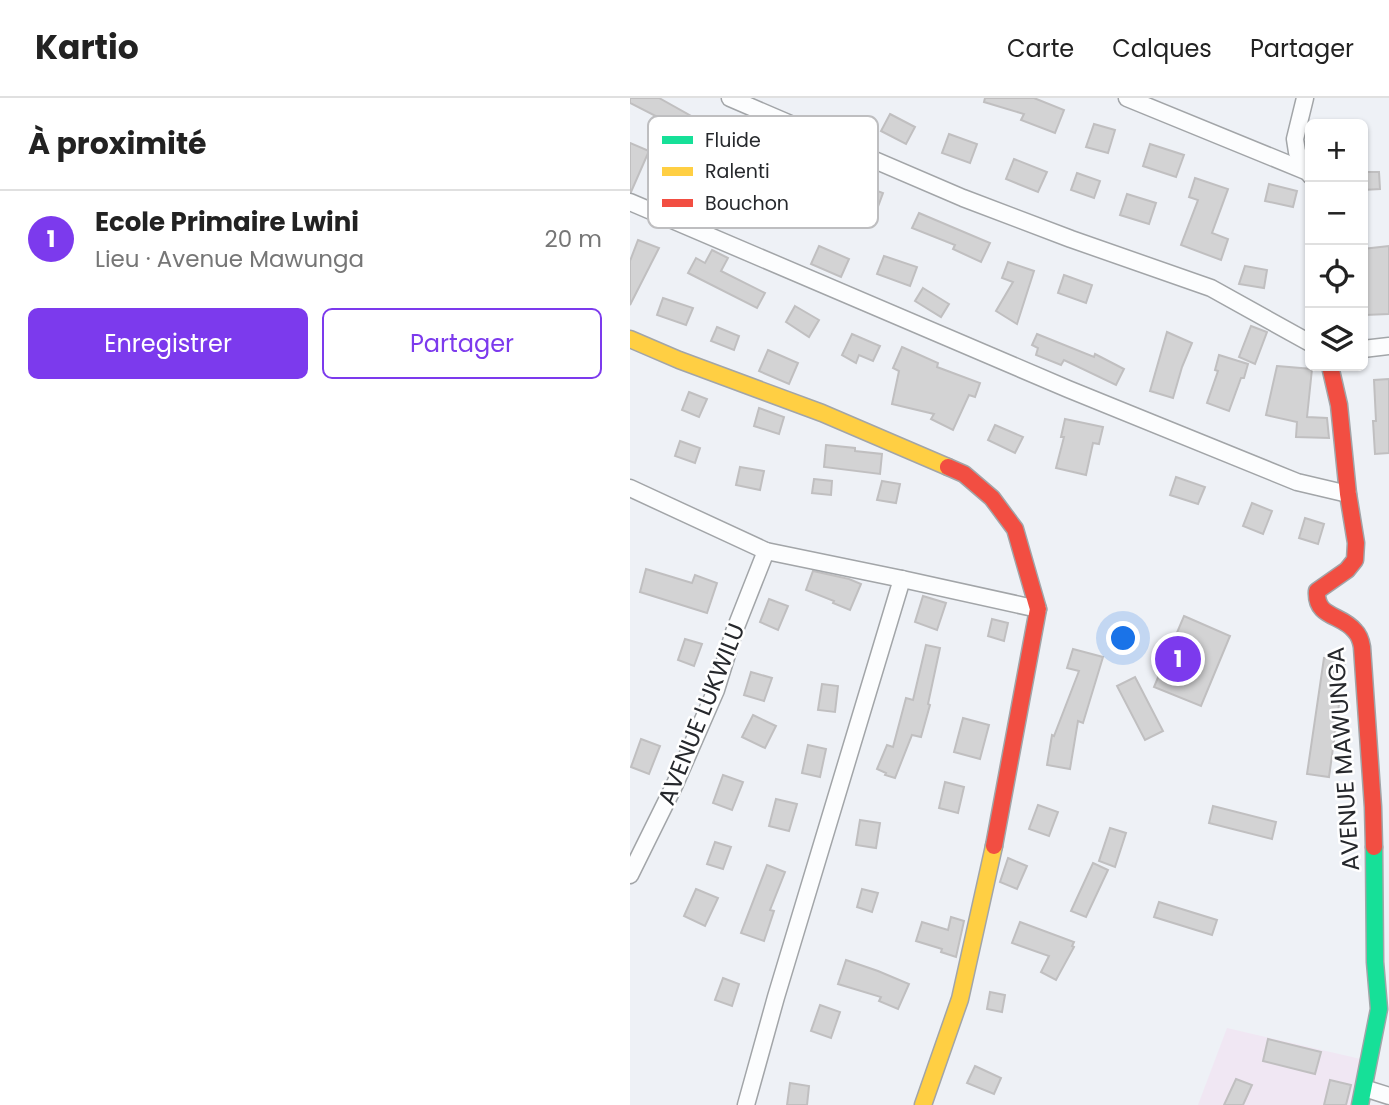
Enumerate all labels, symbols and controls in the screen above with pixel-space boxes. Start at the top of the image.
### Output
text: Kartio [35,24,139,71]
text: Carte [1007,32,1074,65]
text: Calques [1112,32,1212,65]
text: Partager [1250,32,1354,65]
legend [648,116,878,228]
map controls [1305,119,1368,371]
button: + [1305,119,1368,182]
text: À proximité [28,122,207,165]
text: Fluide [705,127,761,154]
text: Ralenti [705,158,770,185]
button: − [1305,182,1368,245]
text: Bouchon [705,190,789,217]
text: Ecole Primaire Lwini [95,204,359,240]
text: 1 [47,223,55,255]
text: 20 m [544,223,602,255]
text: Lieu · Avenue Mawunga [95,243,364,275]
button: locate [1305,245,1368,308]
button: Enregistrer [28,308,308,379]
button: Partager [322,308,602,379]
button: layers [1305,308,1368,371]
street label: AVENUE LUKWILU [649,618,753,810]
your location [1106,621,1140,655]
pin: 1 [1155,633,1201,685]
street label: AVENUE MAWUNGA [1319,646,1367,872]

